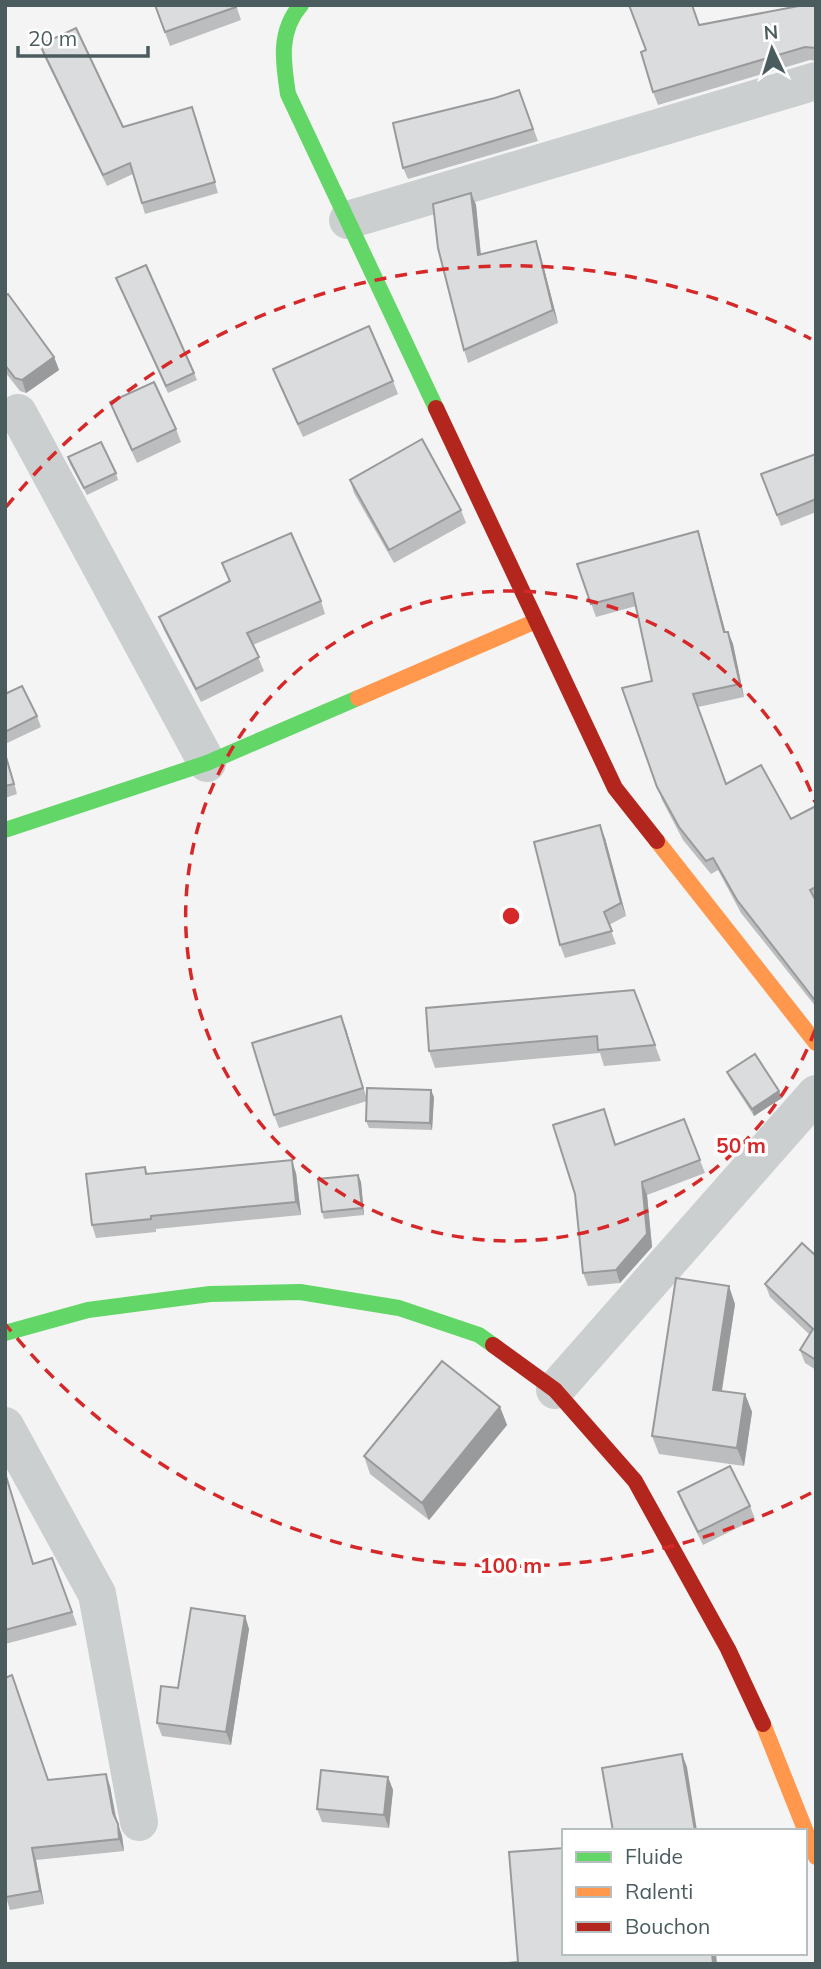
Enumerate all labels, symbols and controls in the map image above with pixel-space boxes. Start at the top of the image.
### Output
scale bar [18,14,147,58]
north arrow [737,14,807,84]
text: N [763,20,779,45]
text: 20 m [28,25,77,51]
centre of rings [499,904,523,928]
text: 50 m [716,1132,766,1158]
text: 100 m [480,1552,542,1578]
legend [562,1829,807,1955]
text: Fluide [625,1843,683,1869]
text: Ralenti [625,1878,693,1904]
text: Bouchon [625,1913,710,1939]

